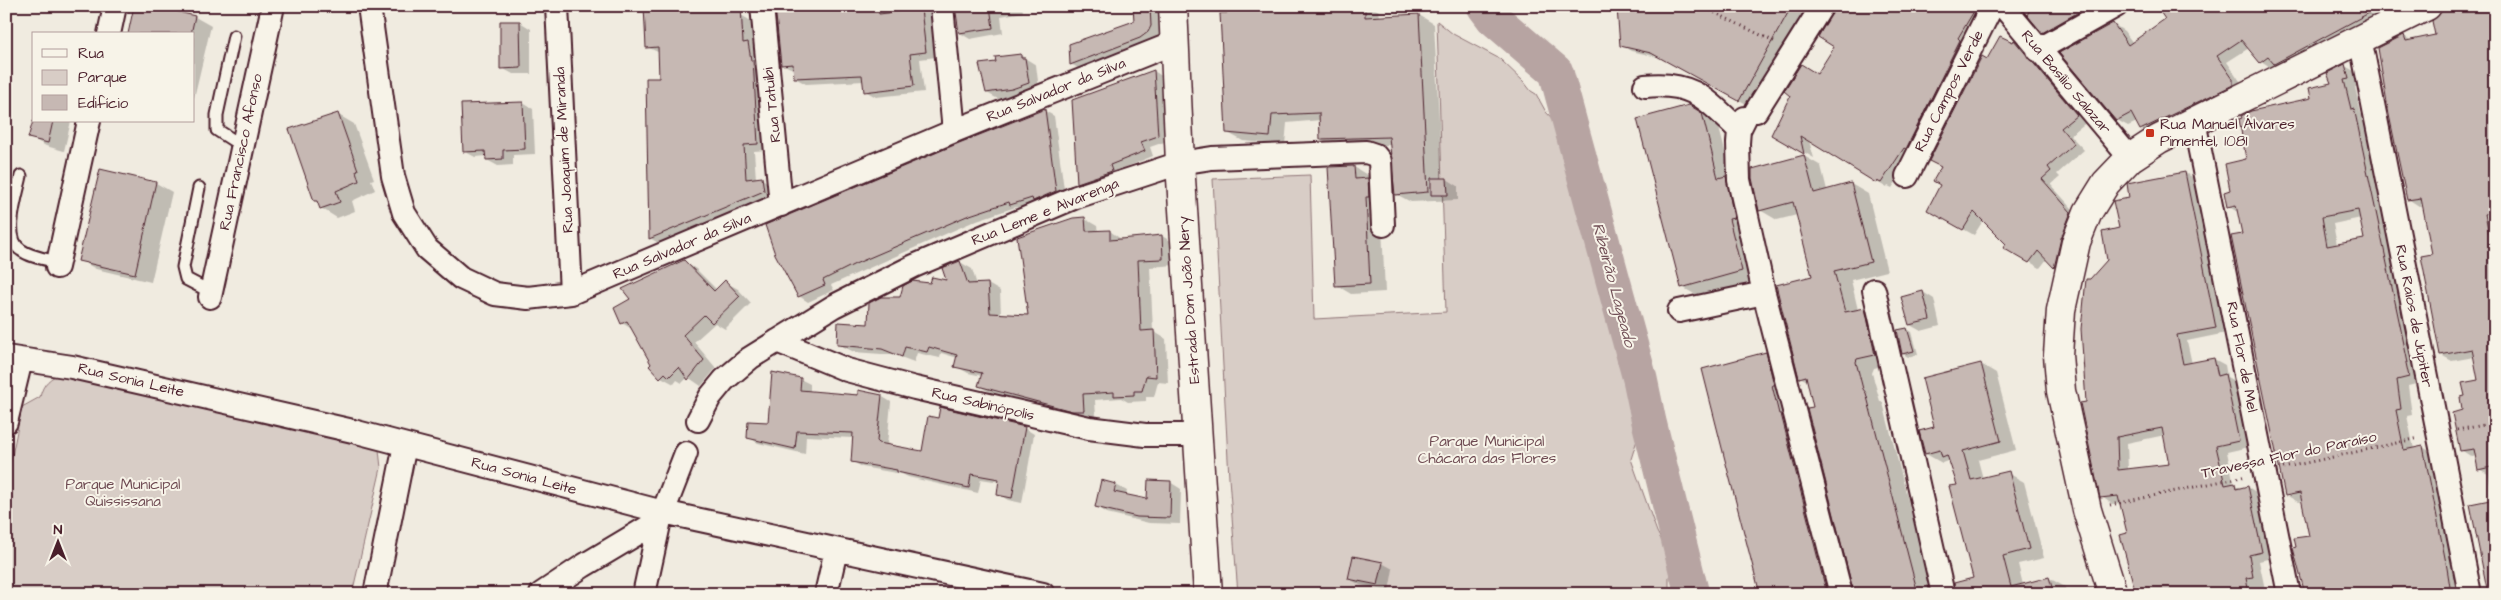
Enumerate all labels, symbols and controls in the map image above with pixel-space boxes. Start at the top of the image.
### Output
street label: Rua Basílio Salazar [2016,26,2116,138]
street label: Rua Campos Verde [1909,27,1989,155]
legend [32,32,195,122]
text: Rua [78,43,104,64]
street label: Rua Salvador da Silva [983,52,1129,128]
street label: Rua Joaquim de Miranda [549,66,579,234]
street label: Rua Tatuibi [758,66,786,144]
text: Parque [78,67,127,88]
street label: Rua Francisco Afonso [214,71,268,232]
text: Edifício [78,93,129,114]
place label: Rua Manuel Álvares Pimentel, 1081 [2160,114,2295,152]
marker: Rua Manuel Álvares Pimentel, 1081 [2144,127,2156,139]
street label: Rua Leme e Alvarenga [968,173,1122,252]
street label: Rua Salvador da Silva [610,207,755,285]
street label: Estrada Dom João Nery [1173,215,1206,385]
water label: Ribeirão Lageado [1586,220,1641,351]
street label: Rua Raios de Júpiter [2390,243,2438,389]
street label: Rua Flor de Mel [2221,300,2263,414]
street label: Rua Sonia Leite [76,358,186,402]
street label: Rua Sabinópolis [930,382,1037,426]
street label: Travessa Flor do Paraíso [2199,426,2379,484]
park label: Parque Municipal Chácara das Flores [1418,431,1557,469]
street label: Rua Sonia Leite [469,452,579,500]
park label: Parque Municipal Quississana [66,474,180,512]
north arrow [32,518,82,568]
text: N [54,520,63,540]

